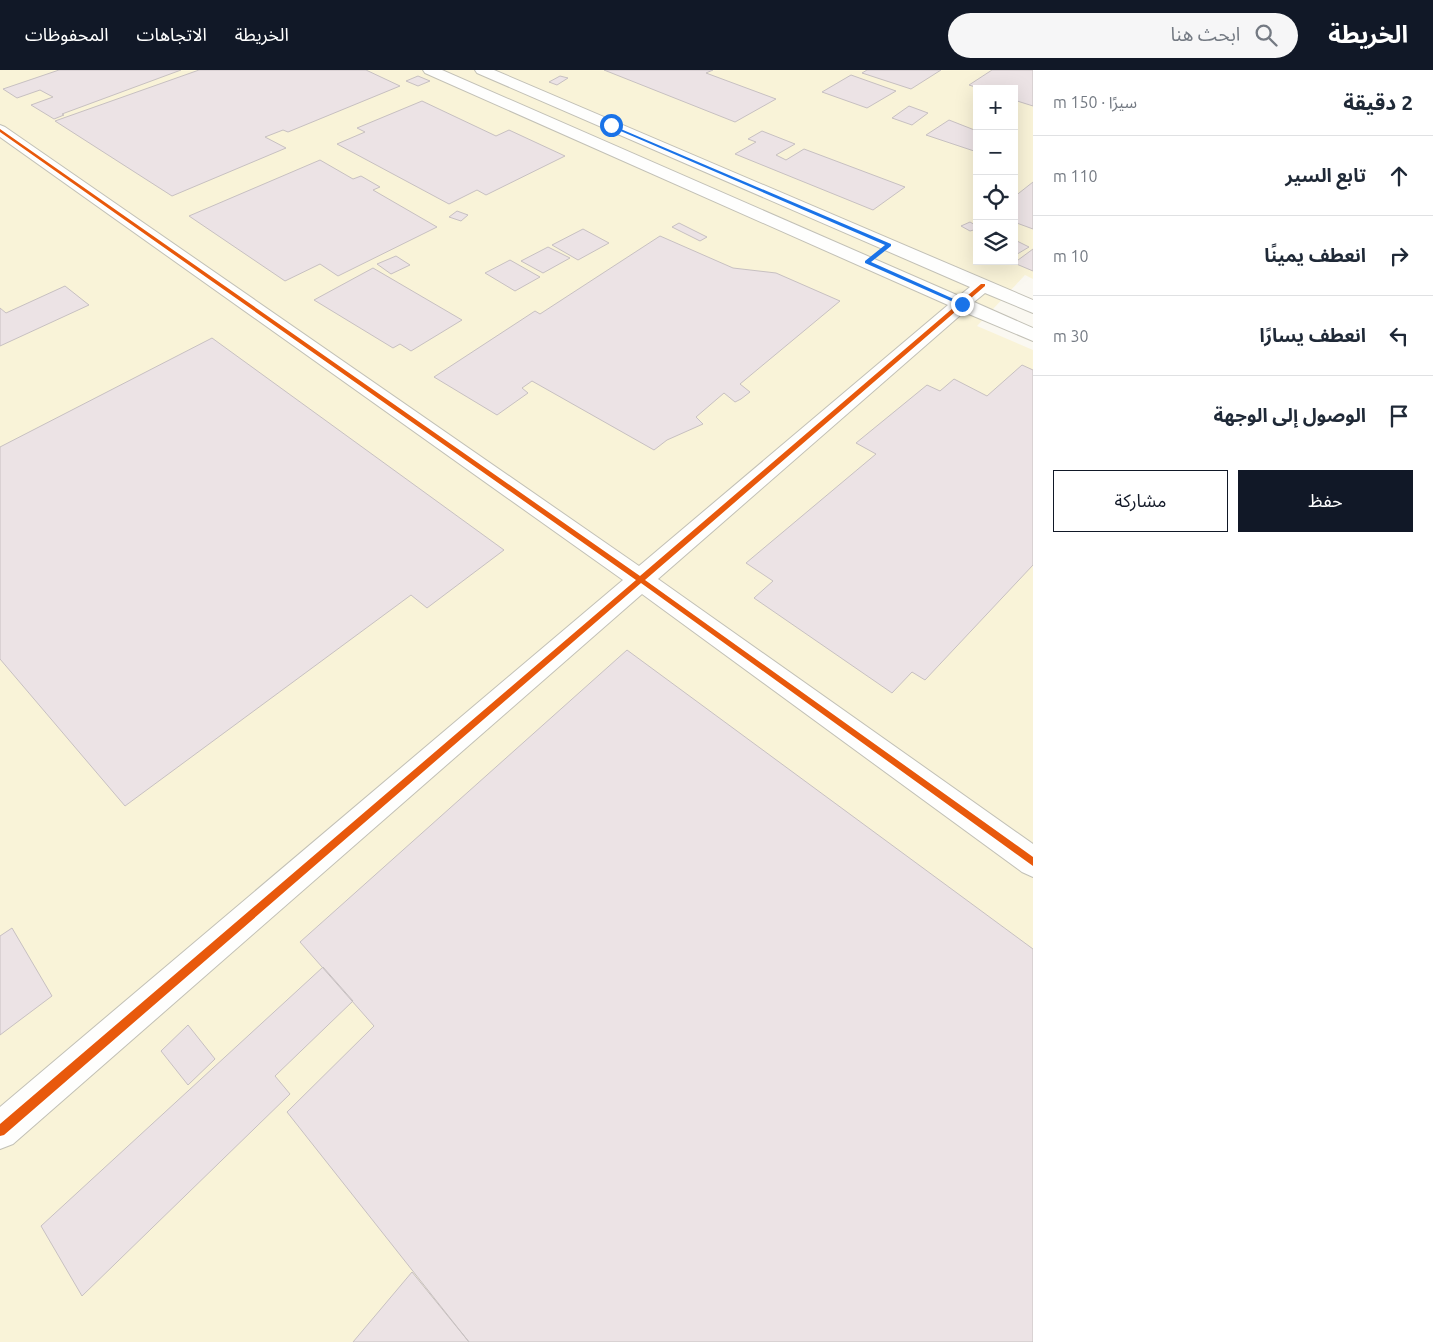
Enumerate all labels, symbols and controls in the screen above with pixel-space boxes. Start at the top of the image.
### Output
search box [948,13,1298,58]
icon: search [1252,21,1280,49]
text: الخريطة [1328,21,1408,48]
text: ابحث هنا [1170,23,1240,45]
text: المحفوظات [25,24,109,44]
text: الاتجاهات [137,24,207,44]
text: الخريطة [235,24,289,44]
map controls [973,85,1018,265]
button: + [973,85,1018,130]
text: 2 دقيقة [1343,90,1413,114]
text: سيرًا · 150 m [1053,93,1137,111]
route start [600,114,623,137]
button: − [973,130,1018,175]
icon: ahead [1385,162,1413,190]
text: تابع السير [1285,164,1366,186]
text: 110 m [1053,167,1098,185]
button: locate [973,175,1018,220]
button: layers [973,220,1018,265]
icon: right [1385,242,1413,270]
text: انعطف يمينًا [1264,244,1366,266]
text: 10 m [1053,247,1089,265]
route end [951,293,974,316]
icon: left [1385,322,1413,350]
text: انعطف يسارًا [1259,324,1366,346]
text: 30 m [1053,327,1089,345]
icon: arrive [1385,402,1413,430]
text: الوصول إلى الوجهة [1214,404,1366,426]
button: مشاركة [1053,470,1228,532]
button: حفظ [1238,470,1413,532]

